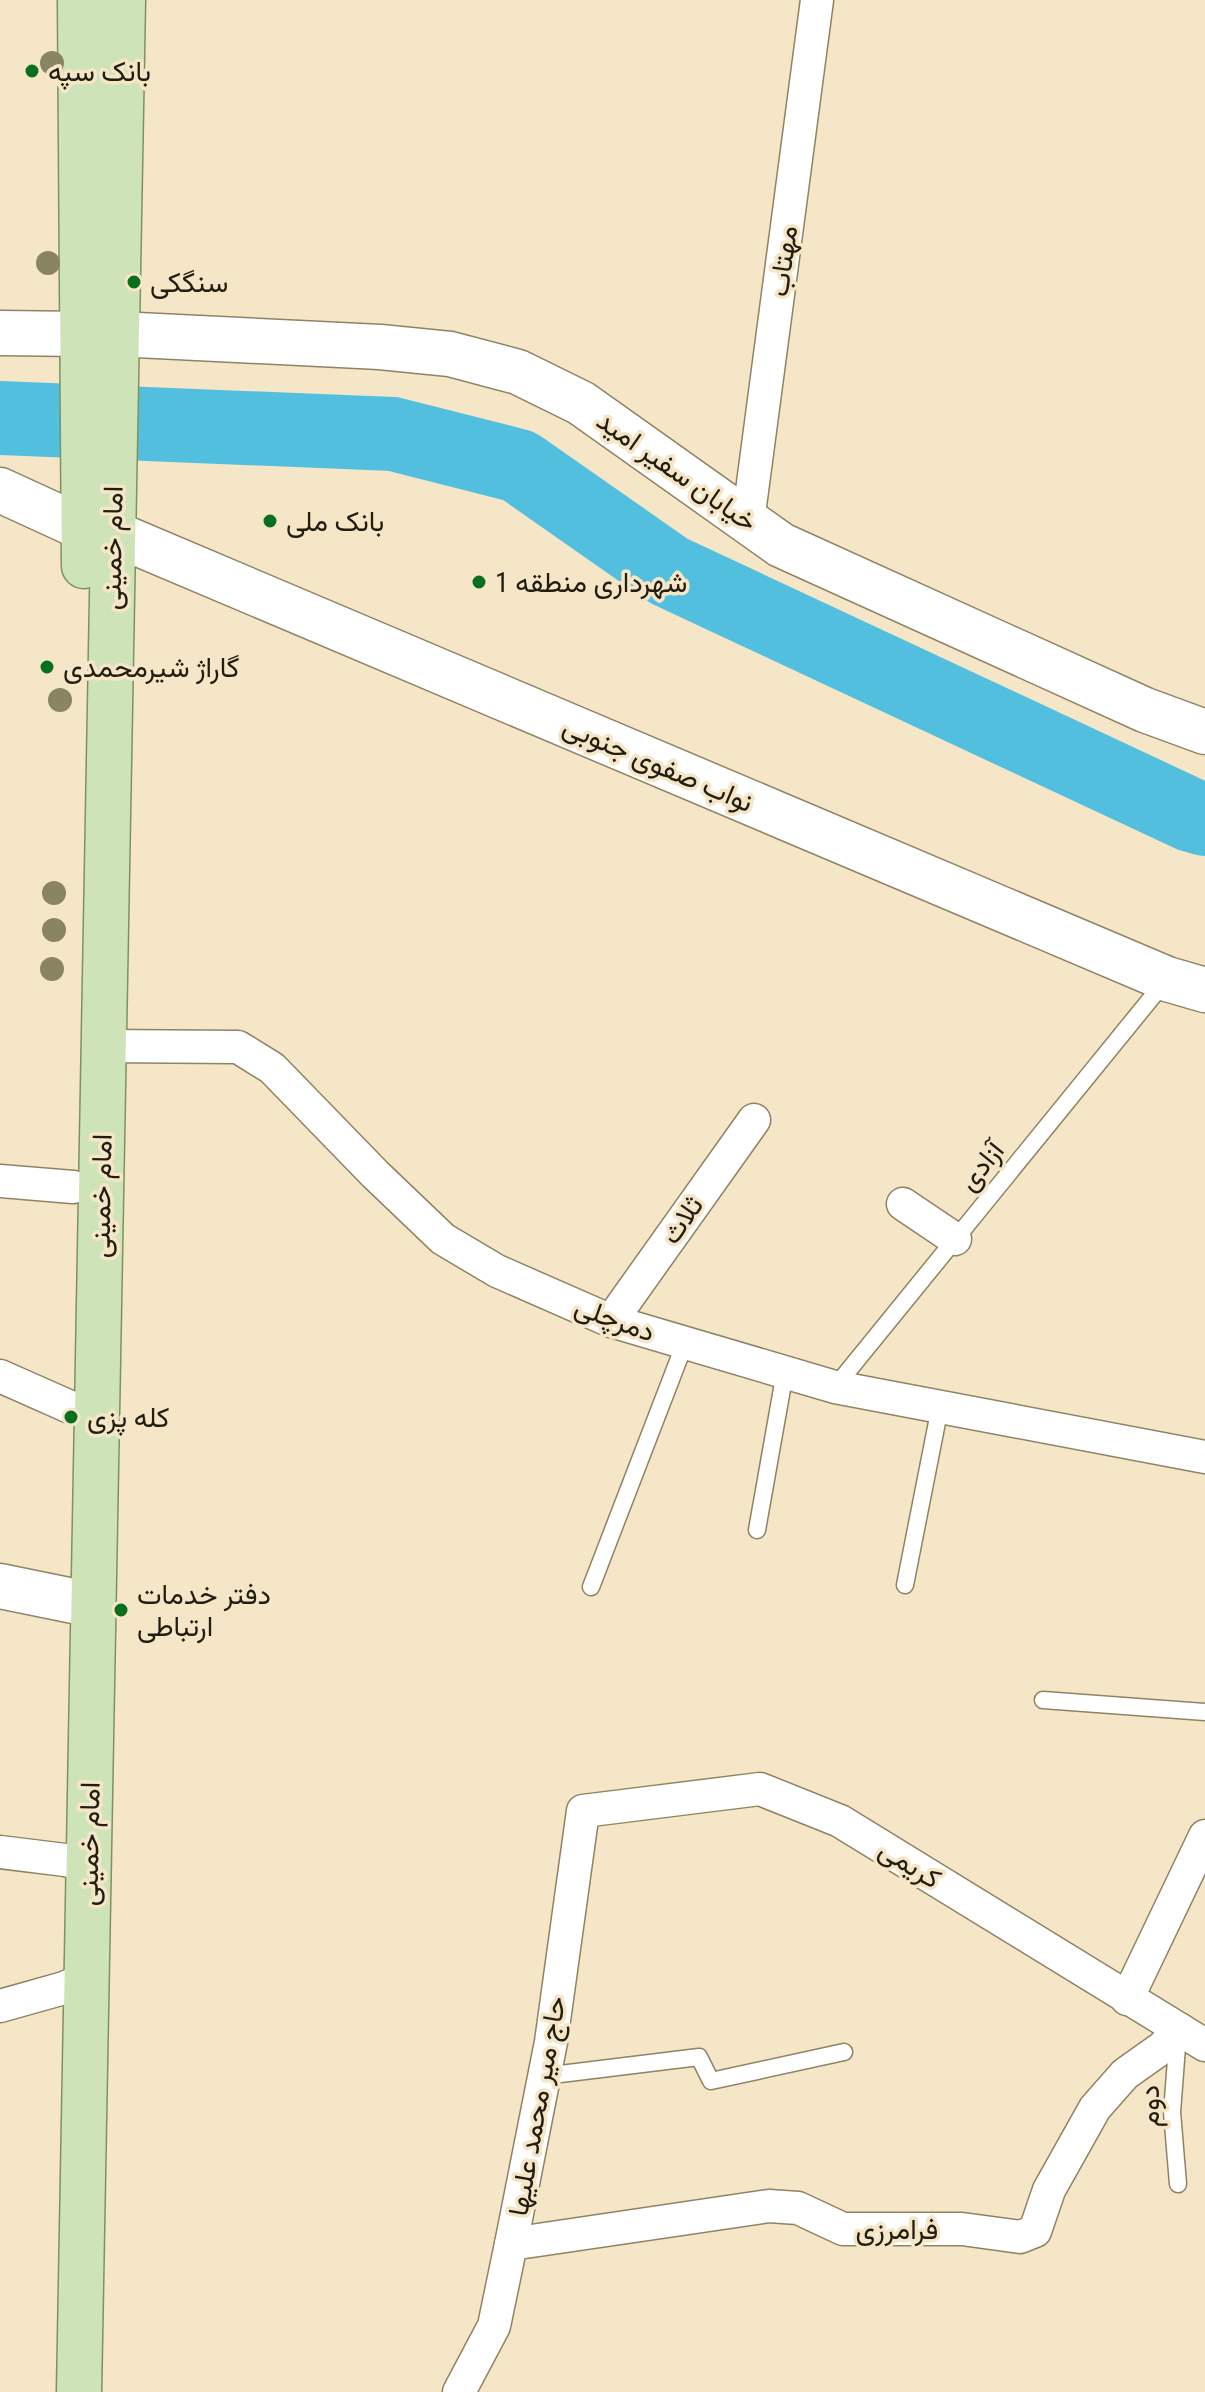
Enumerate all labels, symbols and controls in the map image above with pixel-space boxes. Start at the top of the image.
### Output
place label: بانک سپه [48,55,151,90]
marker: بانک سپه [23,62,41,80]
street label: مهتاب [762,223,805,299]
place label: سنگکی [150,266,228,299]
marker: سنگکی [125,273,143,291]
street label: خیابان سفیر امید [590,404,763,539]
street label: امام خمینی [94,486,132,611]
place label: بانک ملی [286,505,384,538]
marker: بانک ملی [261,512,279,530]
place label: شهرداری منطقه 1 [495,566,687,600]
marker: شهرداری منطقه 1 [470,573,488,591]
place label: گاراژ شیرمحمدی [63,651,239,685]
marker: گاراژ شیرمحمدی [38,658,56,676]
street label: نواب صفوی جنوبی [557,709,758,820]
street label: آزادی [951,1133,1013,1198]
street label: امام خمینی [83,1134,121,1259]
street label: ثلاث [654,1190,710,1250]
street label: دمرچلی [570,1289,660,1351]
place label: کله پزی [87,1401,170,1436]
marker: کله پزی [62,1408,80,1426]
place label: دفتر خدمات ارتباطی [137,1578,271,1644]
marker: دفتر خدمات ارتباطی [112,1601,130,1619]
street label: امام خمینی [71,1782,109,1907]
street label: کریمی [872,1832,947,1896]
street label: حاج میر محمد علیها [501,1994,575,2219]
street label: دوم [1133,2085,1168,2127]
street label: فرامرزی [856,2213,938,2247]

